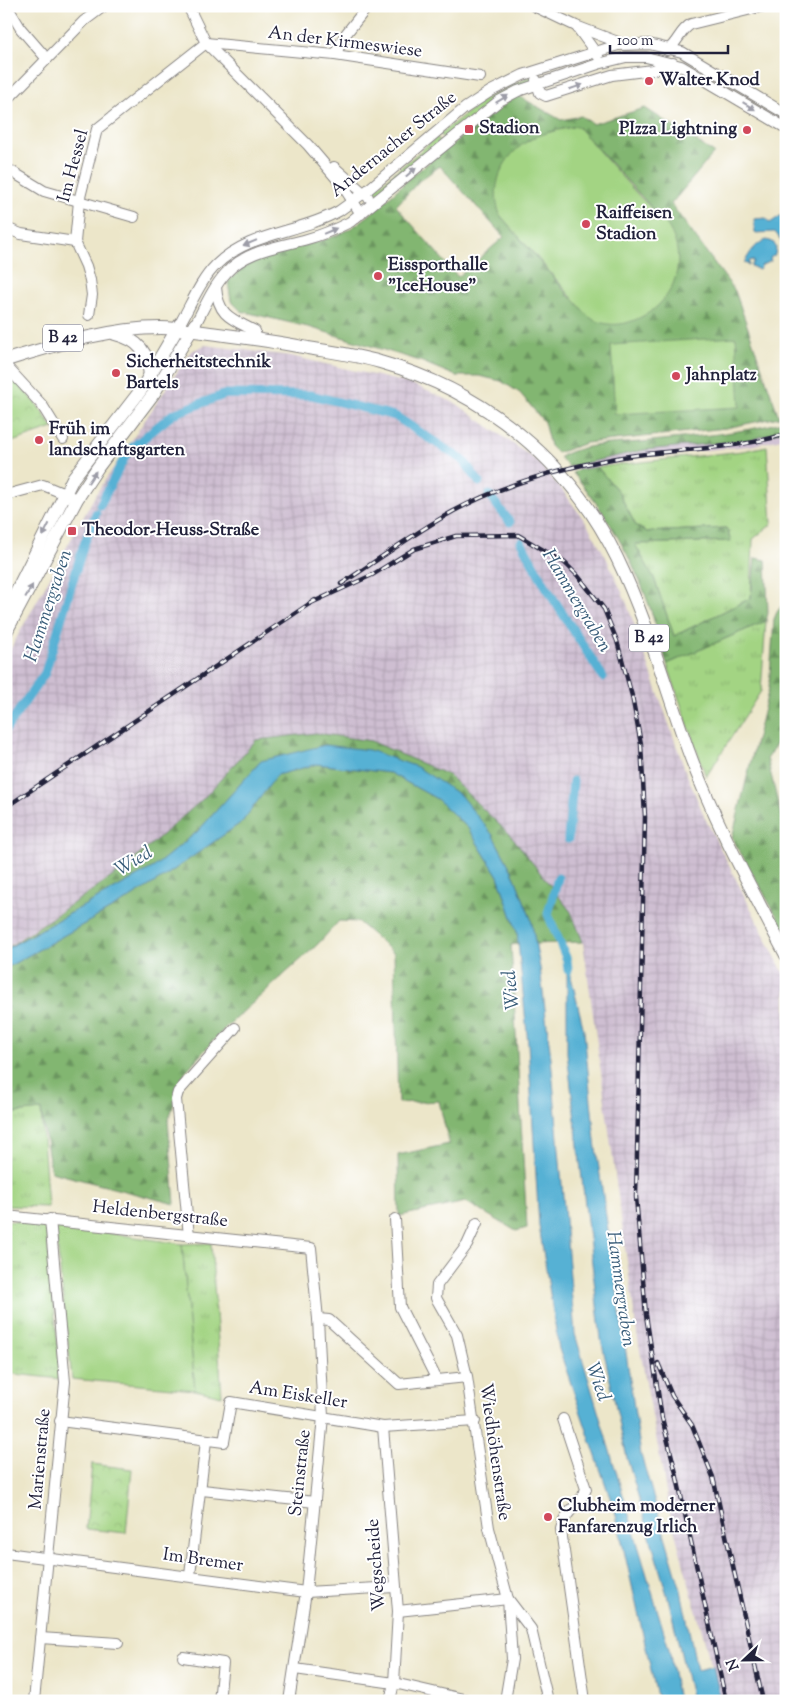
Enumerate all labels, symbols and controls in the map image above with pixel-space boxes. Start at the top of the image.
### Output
street label: An der Kirmeswiese [266,21,424,65]
scale bar [610,22,727,54]
text: 100 m [617,31,654,52]
place label: Walter Knod [659,68,761,94]
marker: Walter Knod [643,75,655,87]
one-way arrow [569,82,584,90]
street label: Andernacher Straße [325,86,463,204]
one-way arrow [495,95,508,104]
one-way arrow [742,101,755,110]
place label: Stadion [479,116,540,142]
place label: PIzza Lightning [619,117,737,143]
marker: Stadion [463,123,475,135]
marker: PIzza Lightning [741,124,753,136]
street label: Im Hessel [52,127,96,205]
one-way arrow [404,166,417,177]
place label: Raiffeisen Stadion [596,201,673,248]
marker: Raiffeisen Stadion [580,218,592,230]
one-way arrow [323,227,337,235]
one-way arrow [242,239,257,247]
place label: Eissporthalle "IceHouse" [388,253,489,300]
marker: Eissporthalle "IceHouse" [372,270,384,282]
road number: B 42 [43,324,83,352]
place label: Sicherheitstechnik Bartels [126,350,271,397]
place label: Jahnplatz [684,363,757,389]
marker: Sicherheitstechnik Bartels [110,367,122,379]
marker: Jahnplatz [670,370,682,382]
place label: Früh im landschaftsgarten [49,417,185,464]
marker: Früh im landschaftsgarten [33,434,45,446]
one-way arrow [87,470,96,483]
place label: Theodor-Heuss-Straße [82,518,260,544]
one-way arrow [42,523,50,538]
marker: Theodor-Heuss-Straße [66,525,78,537]
water label: Hammergraben [534,544,618,658]
water label: Hammergraben [18,546,80,666]
one-way arrow [25,583,33,598]
road number: B 42 [629,624,669,651]
water label: Wied [110,840,158,884]
water label: Wied [496,968,527,1011]
street label: Heldenbergstraße [91,1195,229,1235]
water label: Hammergraben [599,1229,641,1349]
water label: Wied [578,1359,616,1406]
street label: Am Eiskeller [247,1375,349,1417]
street label: Wiedhöhenstraße [472,1382,516,1522]
street label: Marienstraße [24,1407,58,1511]
street label: Steinstraße [284,1428,318,1518]
place label: Clubheim moderner Fanfarenzug Irlich [558,1494,715,1541]
marker: Clubheim moderner Fanfarenzug Irlich [542,1511,554,1523]
street label: Wegscheide [361,1518,393,1612]
street label: Im Bremer [161,1542,245,1580]
north arrow [720,1634,770,1684]
text: N [722,1655,745,1673]

